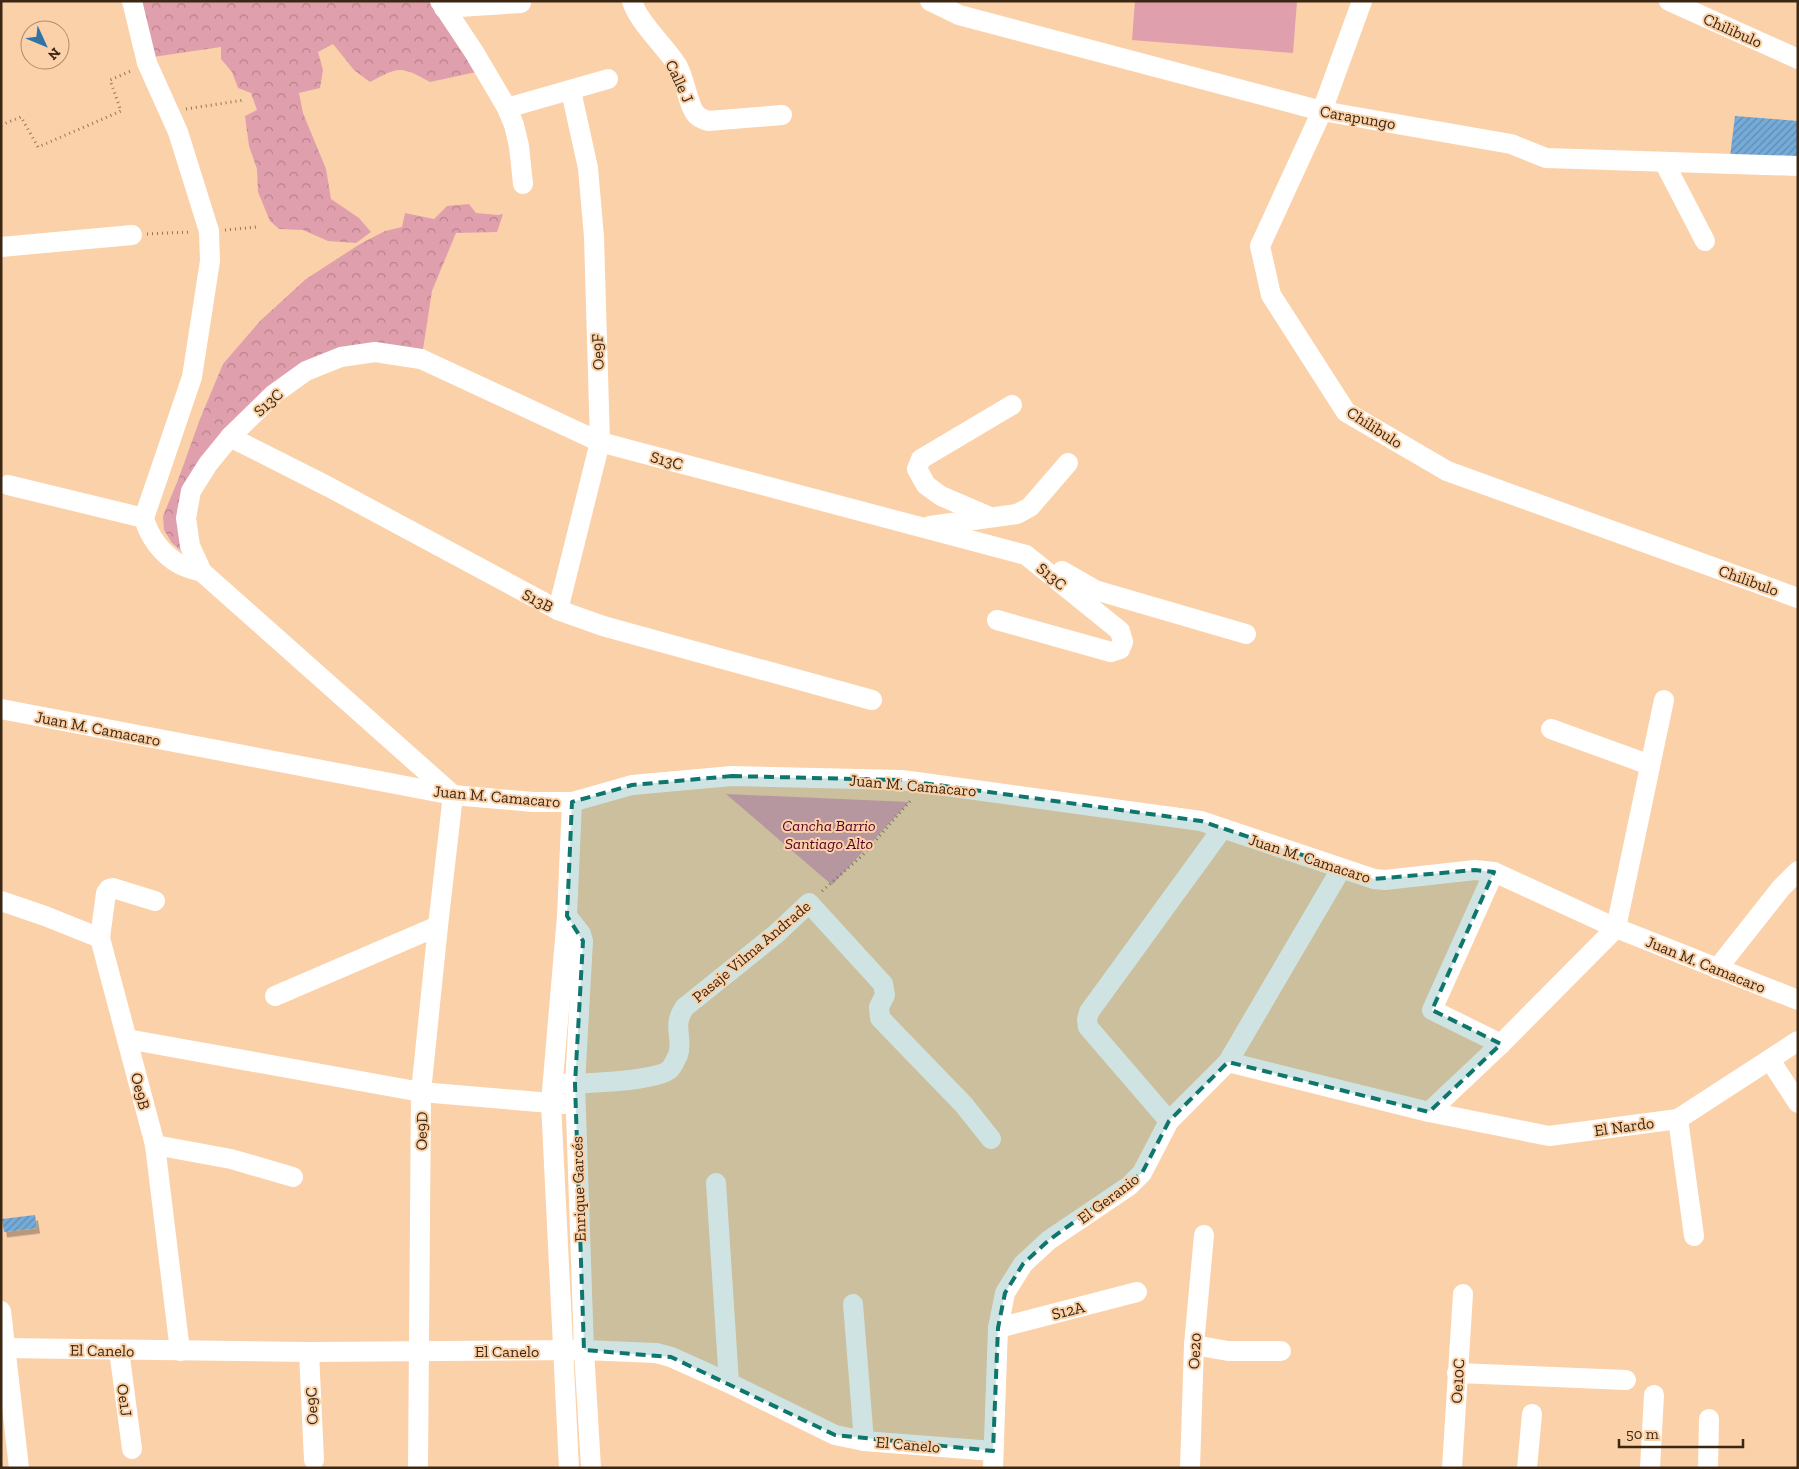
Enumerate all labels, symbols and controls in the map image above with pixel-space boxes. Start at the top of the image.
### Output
street label: Chilibulo [1700,9,1765,52]
north arrow [20,20,70,70]
text: N [44,44,64,64]
street label: Calle J [661,57,698,105]
street label: Carapungo [1319,102,1397,133]
street label: Oe9F [587,333,608,371]
street label: S13C [250,384,287,420]
street label: Chilibulo [1343,402,1406,452]
street label: S13C [649,447,685,474]
street label: S13C [1033,559,1070,594]
street label: Chilibulo [1716,561,1781,600]
street label: S13B [519,585,557,616]
street label: Juan M. Camacaro [34,707,162,750]
street label: Juan M. Camacaro [849,770,977,801]
street label: Juan M. Camacaro [433,781,561,812]
park label: Cancha Barrio Santiago Alto [782,816,876,853]
street label: Juan M. Camacaro [1246,830,1373,887]
street label: Pasaje Vilma Andrade [688,896,814,1006]
street label: Juan M. Camacaro [1643,932,1768,997]
street label: Oe9B [127,1071,154,1112]
street label: Oe9D [412,1111,431,1151]
street label: El Nardo [1593,1113,1655,1140]
street label: Enrique Garcés [567,1136,590,1242]
street label: El Geranio [1074,1169,1143,1228]
street label: S12A [1050,1297,1087,1324]
street label: Oe20 [1184,1332,1205,1370]
street label: El Canelo [70,1340,134,1361]
street label: El Canelo [475,1342,539,1361]
street label: Oe10C [1447,1358,1468,1404]
street label: Oe1J [113,1383,136,1417]
street label: Oe9C [301,1387,322,1425]
scale bar [1619,1416,1743,1448]
text: 50 m [1626,1425,1659,1443]
street label: El Canelo [875,1432,941,1457]

